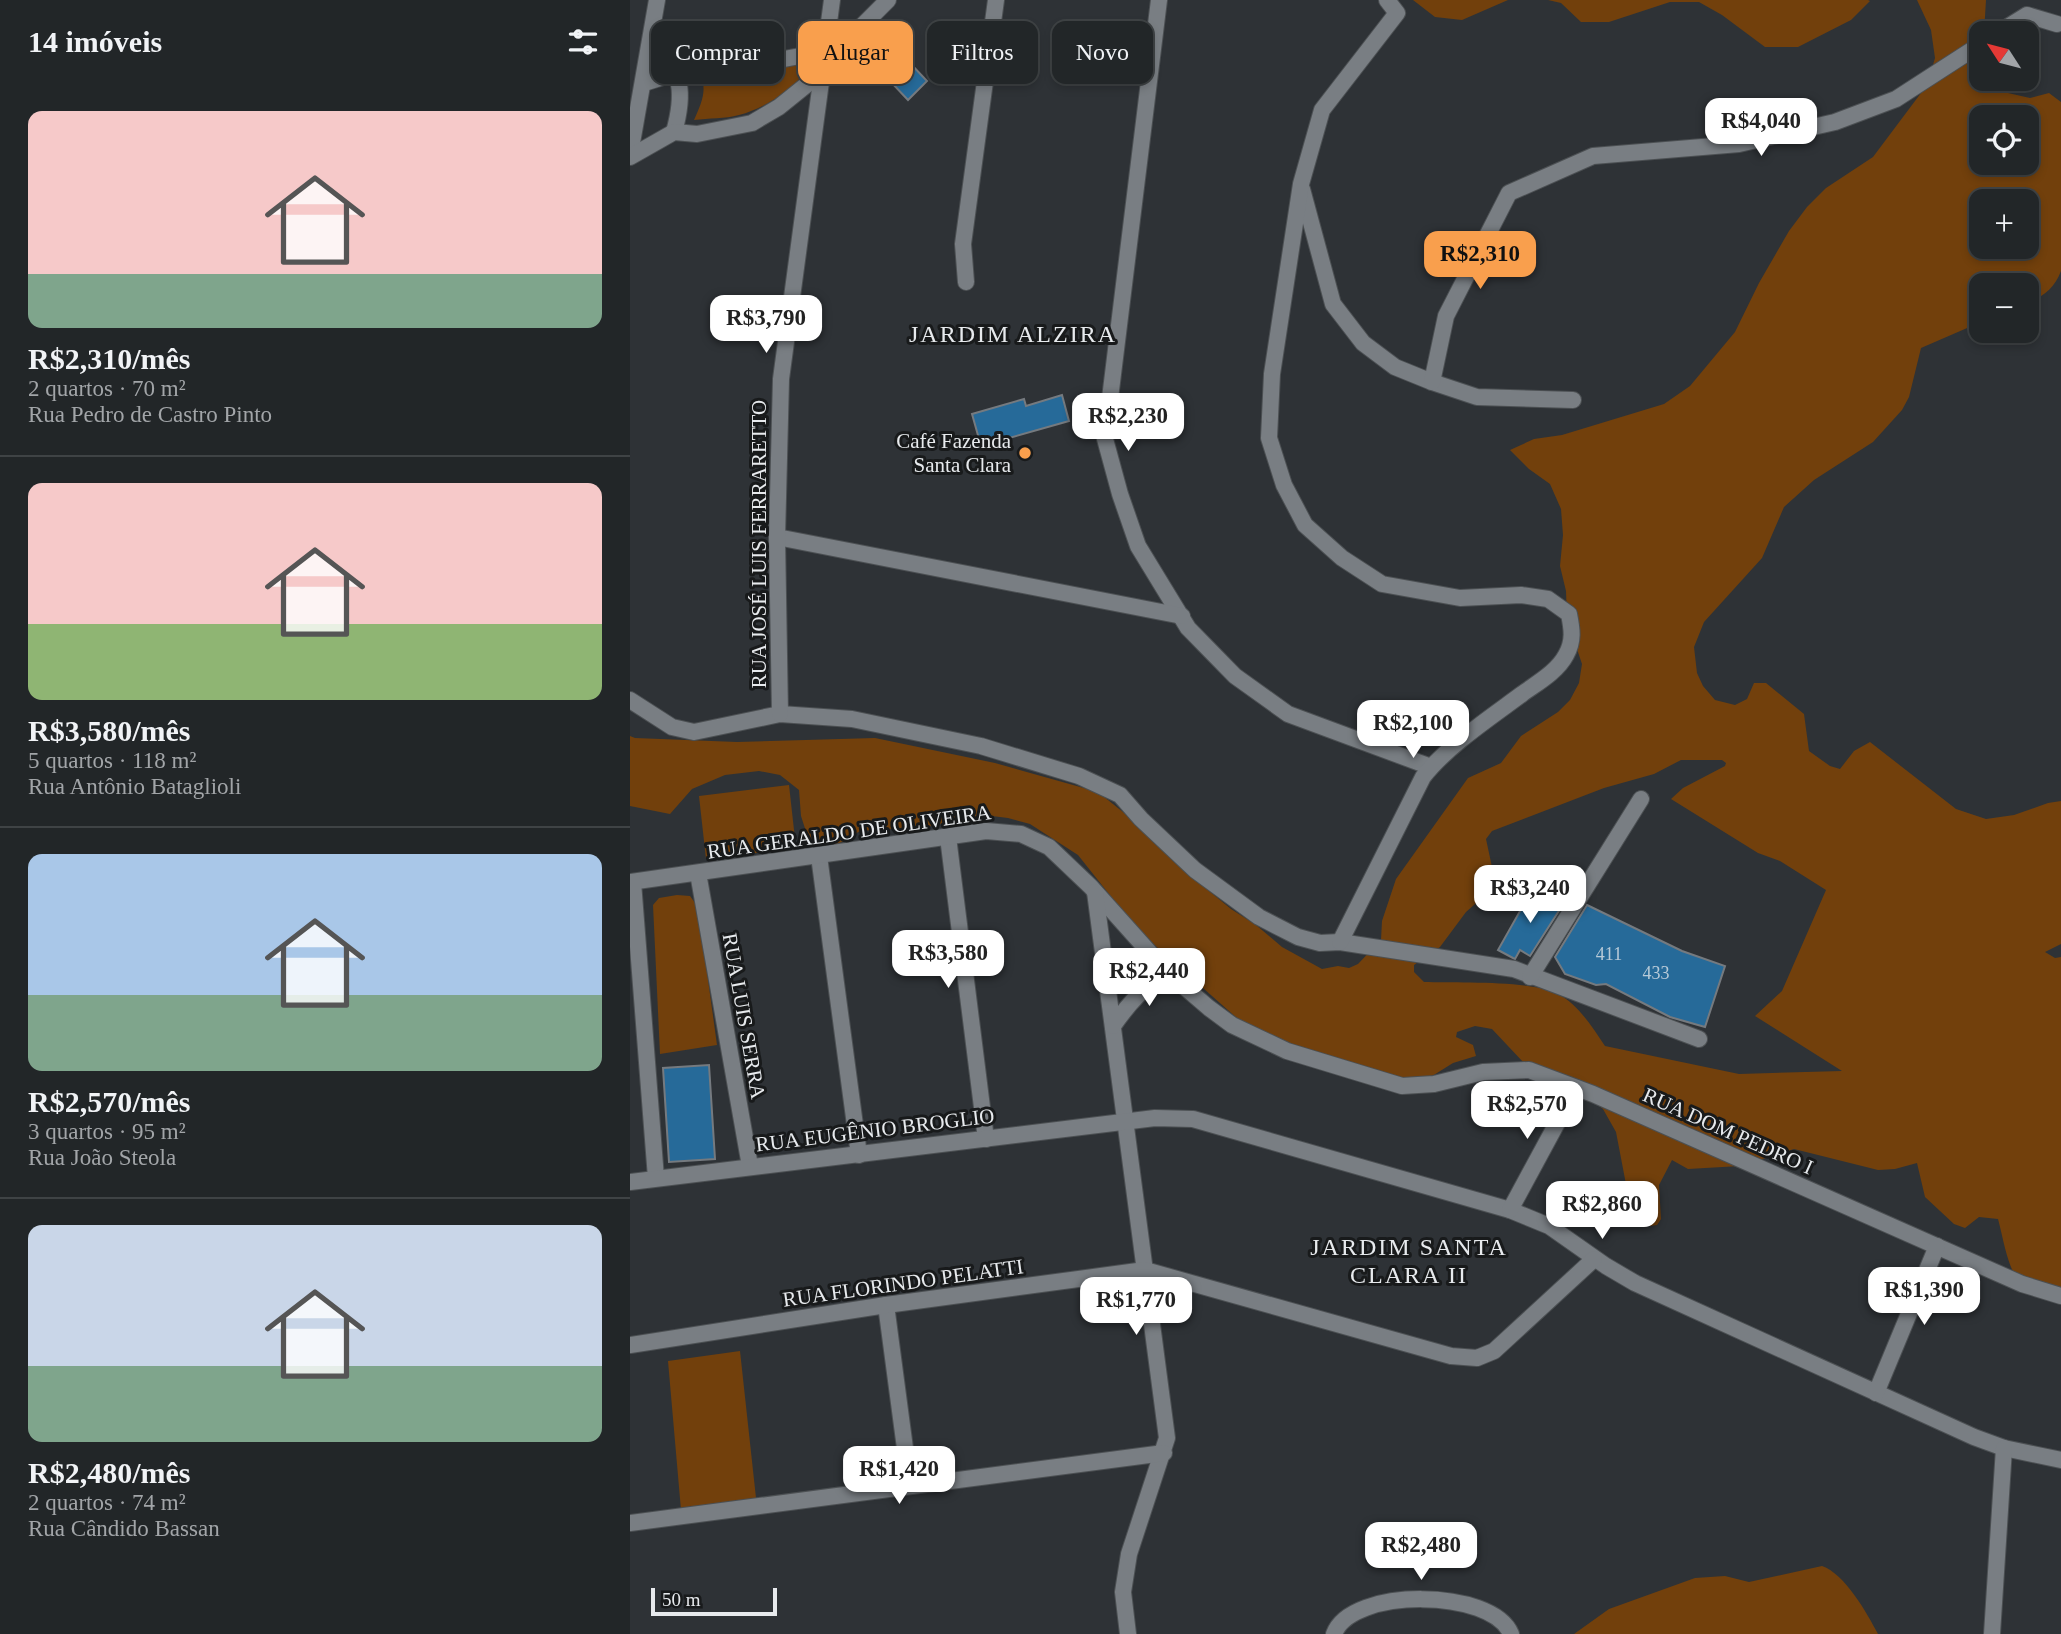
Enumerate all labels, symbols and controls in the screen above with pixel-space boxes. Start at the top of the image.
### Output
chip: Comprar [651,21,784,84]
chip: Alugar [798,21,913,84]
chip: Filtros [927,21,1038,84]
chip: Novo [1052,21,1153,84]
north arrow [1969,21,2039,91]
map controls [1969,21,2039,343]
icon: filters [564,23,602,61]
text: 14 imóveis [28,25,162,58]
pin: R$4,040 [1696,99,1826,158]
button: locate [1969,105,2039,175]
text: R$4,040 [1721,108,1801,133]
icon: home [252,157,378,283]
button: + [1969,189,2039,259]
pin: R$2,310 [1415,232,1545,291]
text: R$2,310 [1440,241,1520,266]
button: − [1969,273,2039,343]
pin: R$3,790 [701,296,831,355]
text: R$3,790 [726,305,806,330]
district label: JARDIM ALZIRA [909,321,1117,347]
text: R$2,310/mês [28,342,190,375]
text: 2 quartos · 70 m² [28,376,186,401]
pin: R$2,230 [1063,393,1193,453]
street label: RUA JOSÉ LUIS FERRARETTO [747,400,771,688]
text: Rua Pedro de Castro Pinto [28,402,272,427]
text: R$2,230 [1088,403,1168,428]
place label: Café Fazenda Santa Clara [896,429,1012,477]
marker: Café Fazenda Santa Clara [1017,445,1033,461]
icon: home [252,529,378,655]
pin: R$2,100 [1348,700,1478,760]
text: R$2,100 [1373,710,1453,735]
text: R$3,580/mês [28,714,190,747]
text: 5 quartos · 118 m² [28,748,196,773]
text: Rua Antônio Bataglioli [28,774,241,799]
street label: RUA GERALDO DE OLIVEIRA [706,800,993,864]
pin: R$3,240 [1465,866,1595,925]
text: R$3,240 [1490,875,1570,900]
icon: home [252,900,378,1026]
pin: R$3,580 [883,930,1013,990]
street label: RUA LUIS SERRA [718,931,771,1102]
text: R$3,580 [908,940,988,965]
house number: 411 [1596,944,1622,964]
pin: R$2,440 [1084,948,1214,1008]
text: R$2,440 [1109,958,1189,983]
house number: 433 [1643,963,1670,983]
pin: R$2,570 [1462,1082,1592,1141]
street label: RUA DOM PEDRO I [1639,1083,1817,1179]
text: R$2,570/mês [28,1085,190,1118]
text: R$2,570 [1487,1091,1567,1116]
street label: RUA EUGÊNIO BROGLIO [754,1103,996,1157]
text: 3 quartos · 95 m² [28,1119,186,1144]
text: Rua João Steola [28,1145,176,1170]
pin: R$2,860 [1537,1182,1667,1241]
text: R$2,860 [1562,1191,1642,1216]
district label: JARDIM SANTA CLARA II [1310,1234,1508,1288]
street label: RUA FLORINDO PELATTI [781,1254,1025,1312]
pin: R$1,390 [1859,1268,1989,1327]
icon: home [252,1271,378,1397]
text: R$1,390 [1884,1277,1964,1302]
pin: R$1,770 [1071,1278,1201,1337]
text: R$1,770 [1096,1287,1176,1312]
pin: R$1,420 [834,1446,964,1506]
text: R$2,480/mês [28,1456,190,1489]
text: R$1,420 [859,1456,939,1481]
text: 2 quartos · 74 m² [28,1490,186,1515]
text: Rua Cândido Bassan [28,1516,220,1541]
pin: R$2,480 [1356,1522,1486,1582]
text: R$2,480 [1381,1532,1461,1557]
scale bar [651,1585,777,1617]
text: 50 m [662,1589,701,1610]

